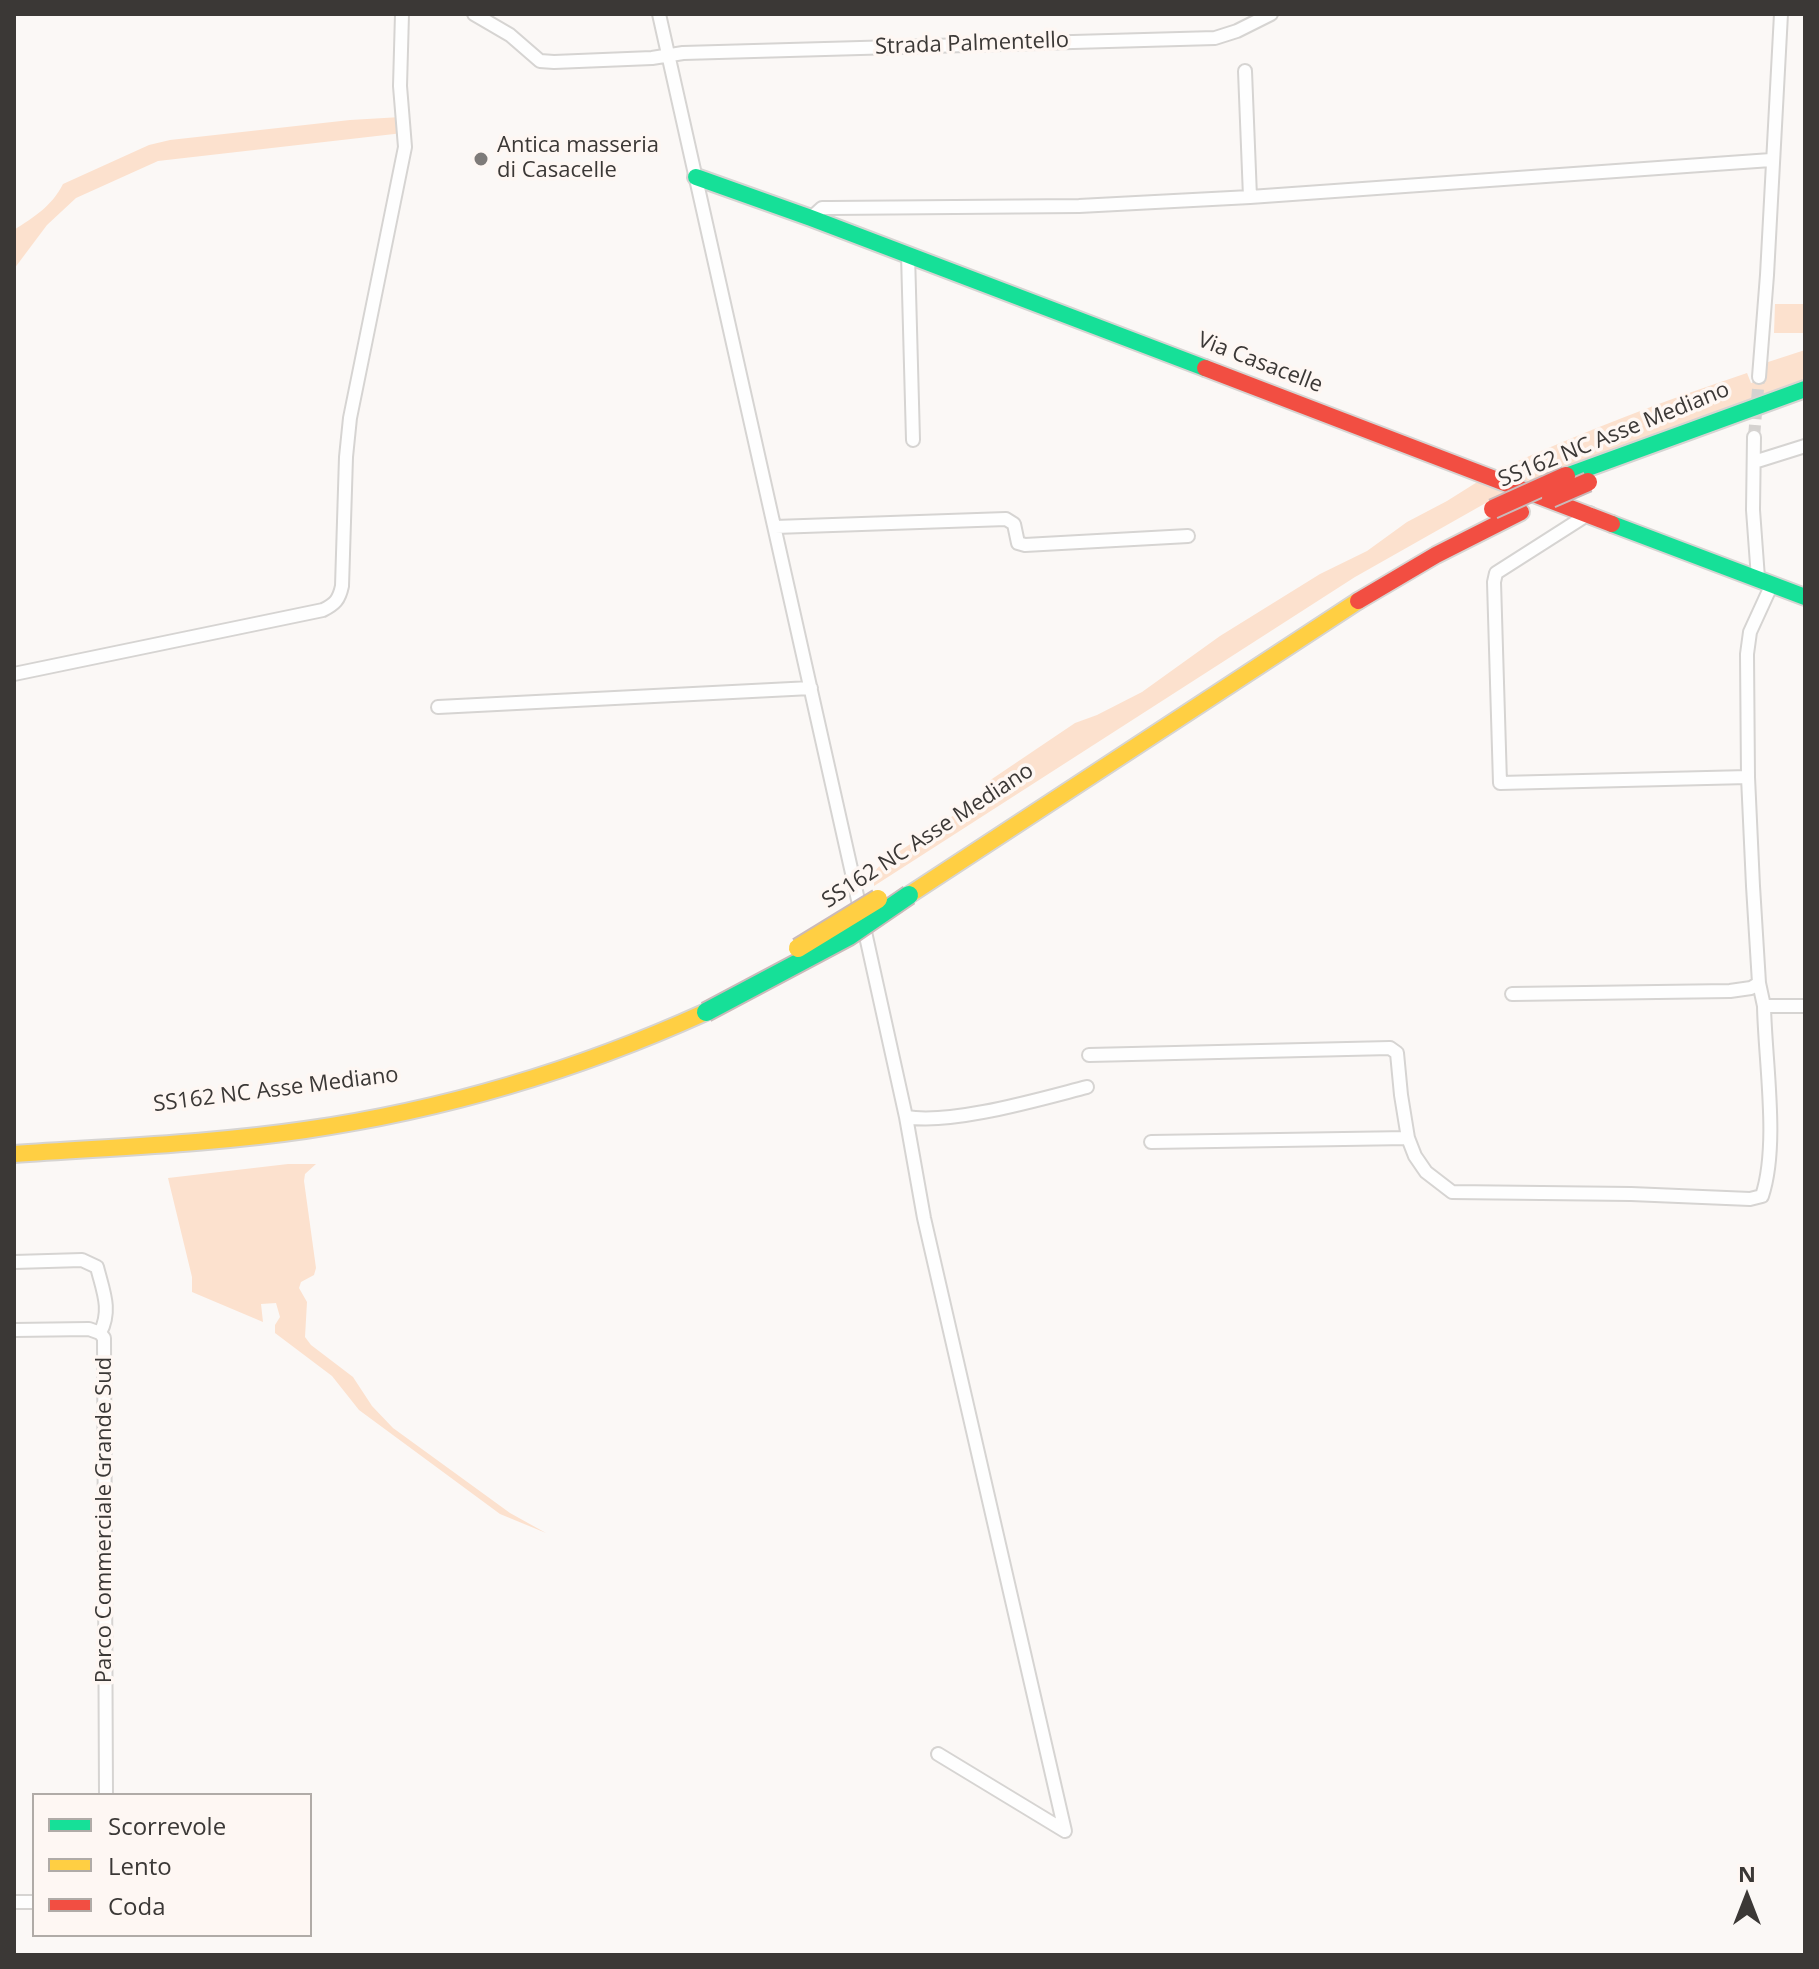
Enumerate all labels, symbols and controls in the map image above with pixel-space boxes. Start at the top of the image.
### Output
street label: Strada Palmentello [874,27,1070,61]
place label: Antica masseria di Casacelle [497,133,659,184]
marker: Antica masseria di Casacelle [472,150,490,168]
street label: Via Casacelle [1194,327,1326,399]
street label: SS162 NC Asse Mediano [1495,377,1733,493]
street label: SS162 NC Asse Mediano [817,758,1039,914]
street label: SS162 NC Asse Mediano [152,1062,400,1118]
street label: Parco Commerciale Grande Sud [92,1357,118,1683]
legend [32,1793,312,1937]
text: Scorrevole [108,1809,226,1842]
text: Lento [108,1849,172,1882]
north arrow [1707,1857,1787,1937]
text: N [1738,1858,1756,1888]
text: Coda [108,1889,166,1922]

